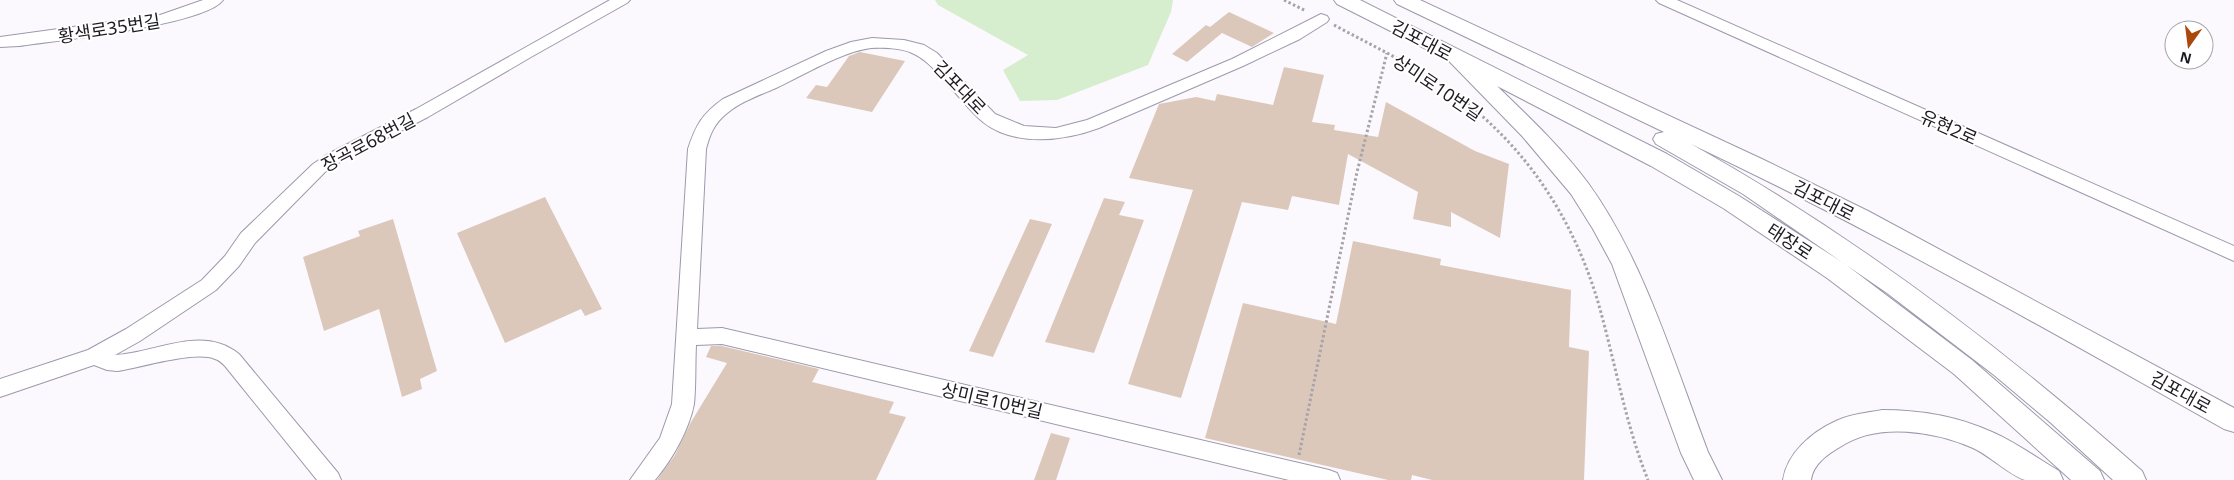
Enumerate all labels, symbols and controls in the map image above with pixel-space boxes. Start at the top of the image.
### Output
street label: 황색로35번길 [56,8,162,48]
street label: 김포대로 [1387,14,1457,66]
north arrow [2164,20,2214,70]
street label: 상미로10번길 [1388,48,1488,126]
text: N [2178,48,2194,69]
street label: 김포대로 [928,55,992,119]
street label: 유현2로 [1917,104,1981,150]
street label: 장곡로68번길 [317,107,419,177]
street label: 김포대로 [1789,174,1859,226]
street label: 태장로 [1763,217,1817,265]
street label: 김포대로 [2146,365,2216,419]
street label: 상미로10번길 [939,377,1045,423]

